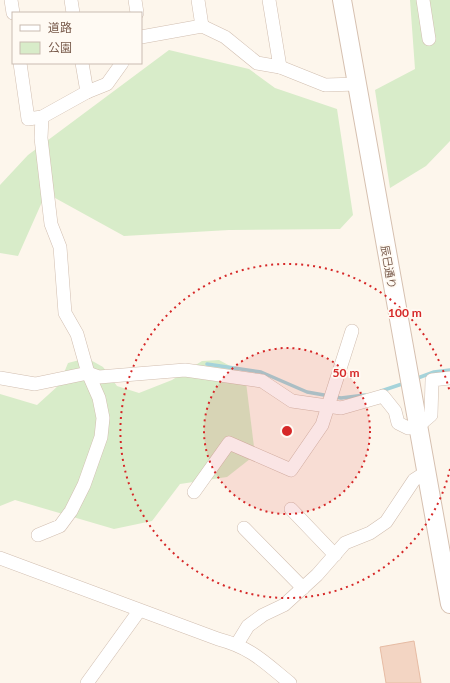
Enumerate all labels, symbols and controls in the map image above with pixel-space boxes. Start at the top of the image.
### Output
legend [12,12,142,64]
text: 道路 [48,20,72,35]
text: 公園 [48,40,72,55]
street label: 辰巳通り [379,244,399,290]
text: 100 m [388,305,422,320]
text: 50 m [333,365,359,380]
centre of rings [280,424,294,438]

